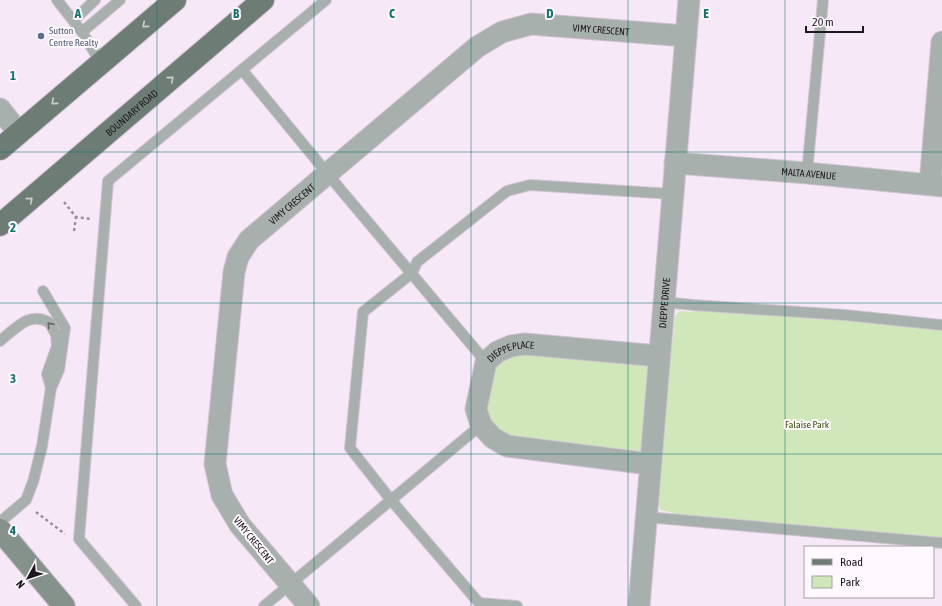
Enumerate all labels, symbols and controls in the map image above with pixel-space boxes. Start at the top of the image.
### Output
text: A [74,6,82,21]
text: B [233,6,240,21]
text: C [389,6,395,21]
text: D [546,6,554,21]
text: E [703,6,709,21]
scale bar [806,8,863,34]
text: 20 m [812,15,834,29]
one-way arrow [142,21,150,28]
street label: VIMY CRESCENT [572,22,630,38]
place label: Sutton Centre Realty [49,25,98,48]
marker: Sutton Centre Realty [36,31,46,41]
text: 1 [10,68,16,83]
one-way arrow [166,76,174,84]
street label: BOUNDARY ROAD [104,87,160,138]
one-way arrow [52,98,59,105]
street label: MALTA AVENUE [781,166,837,182]
street label: VIMY CRESCENT [267,181,318,227]
one-way arrow [25,198,32,205]
text: 2 [10,220,16,235]
street label: DIEPPE DRIVE [657,277,672,329]
one-way arrow [48,322,55,330]
street label: DIEPPE PLACE [485,339,535,364]
text: 3 [10,371,16,386]
park label: Falaise Park [785,419,830,430]
street label: VIMY CRESCENT [231,515,276,566]
text: 4 [9,523,16,538]
legend [804,546,934,598]
text: Road [840,555,863,569]
north arrow [8,558,48,598]
text: Park [840,575,861,589]
text: N [14,578,27,591]

